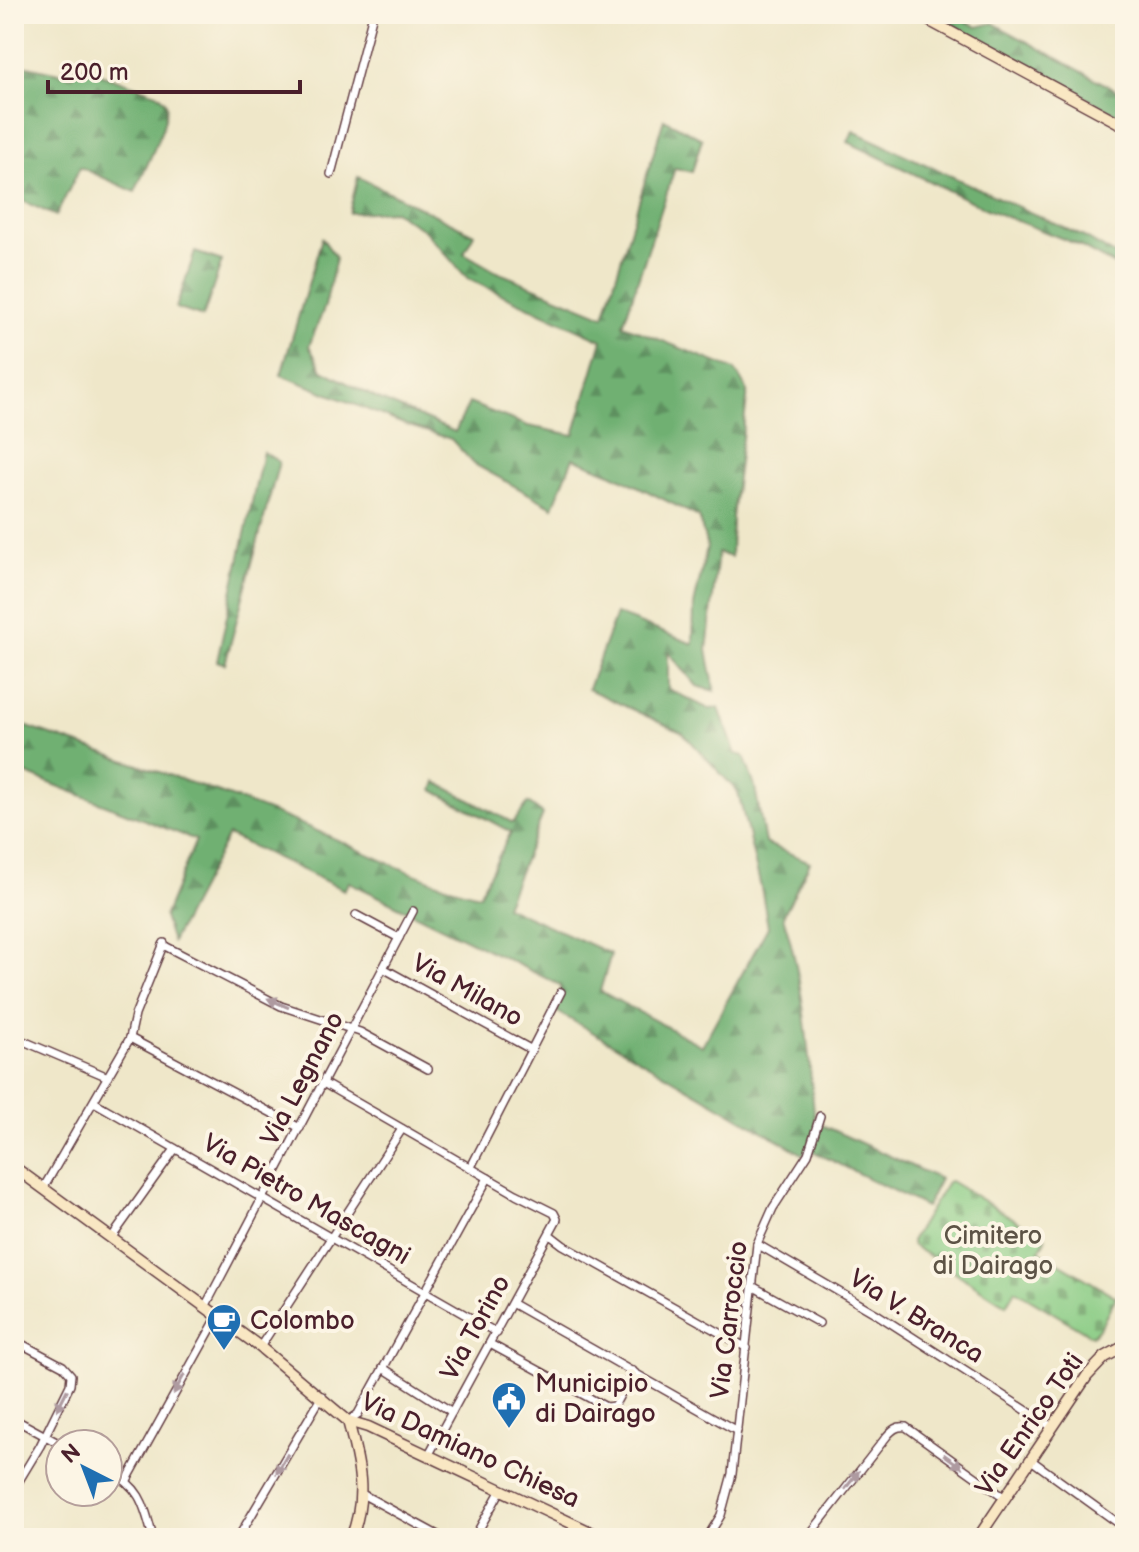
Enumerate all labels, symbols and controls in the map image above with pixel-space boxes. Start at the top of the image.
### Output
scale bar [48,44,300,94]
text: 200 m [60,58,129,87]
street label: Via Milano [406,948,528,1034]
one-way arrow [266,997,290,1010]
street label: Via Legnano [255,1007,351,1151]
street label: Via Pietro Mascagni [197,1128,415,1272]
park label: Cimitero di Dairago [933,1221,1053,1282]
street label: Via Carroccio [705,1239,755,1401]
street label: Via V. Branca [843,1263,989,1371]
street label: Via Torino [434,1270,518,1386]
cafe icon: Colombo [205,1302,243,1352]
place label: Colombo [250,1306,355,1337]
street label: Via Enrico Toti [969,1348,1091,1502]
place label: Municipio di Dairago [535,1369,656,1430]
one-way arrow [172,1372,185,1395]
public building icon: Municipio di Dairago [490,1380,528,1430]
street label: Via Damiano Chiesa [356,1387,584,1515]
one-way arrow [56,1389,69,1412]
north arrow [44,1428,124,1508]
text: N [56,1439,87,1470]
one-way arrow [275,1452,289,1475]
one-way arrow [943,1453,964,1468]
one-way arrow [844,1470,860,1490]

